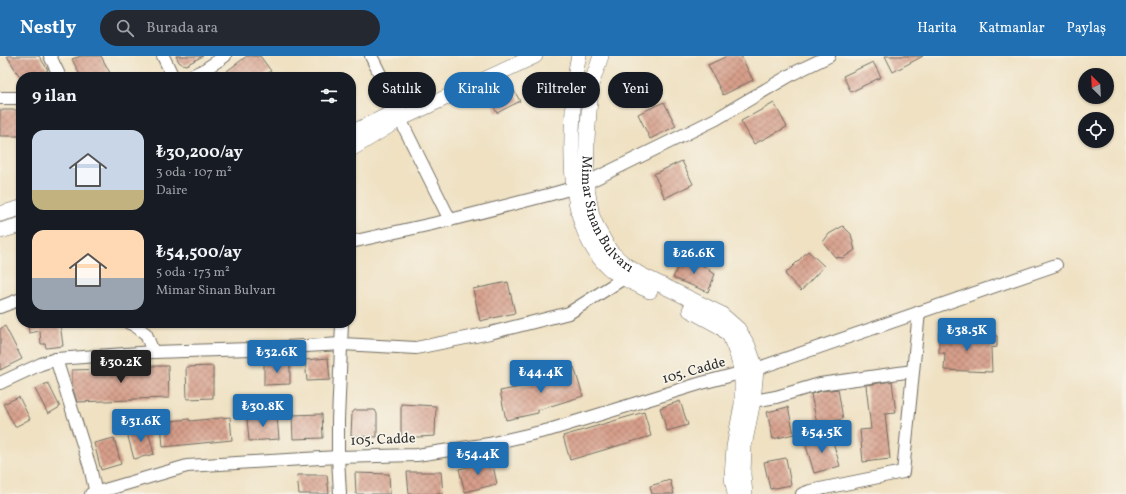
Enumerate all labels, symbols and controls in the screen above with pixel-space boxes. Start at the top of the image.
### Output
search box [100,10,380,46]
text: Nestly [20,15,76,41]
icon: search [114,17,136,39]
text: Burada ara [146,18,218,39]
text: Harita [917,19,957,38]
text: Katmanlar [979,19,1045,38]
text: Paylaş [1067,19,1106,38]
north arrow [1078,68,1114,104]
map controls [1078,68,1114,148]
chip: Satılık [368,72,436,108]
chip: Kiralık [444,72,514,108]
chip: Filtreler [522,72,600,108]
chip: Yeni [608,72,663,108]
text: 9 ilan [32,85,77,108]
icon: filters [318,85,340,107]
button: locate [1078,112,1114,148]
text: ₺30,200/ay [156,141,243,164]
icon: home [64,146,112,194]
street label: Mimar Sinan Bulvarı [576,155,637,277]
text: 3 oda · 107 m² [156,164,232,182]
text: Daire [156,182,188,200]
text: ₺54,500/ay [156,241,242,264]
pin: ₺26.6K [661,241,727,275]
text: ₺26.6K [673,245,715,263]
icon: home [64,246,112,294]
text: 5 oda · 173 m² [156,264,230,282]
text: Mimar Sinan Bulvarı [156,282,276,300]
pin: ₺38.5K [934,318,1000,352]
text: ₺38.5K [947,322,987,340]
pin: ₺32.6K [244,340,310,374]
text: ₺32.6K [256,344,298,362]
pin: ₺30.2K [88,350,154,384]
street label: 105. Cadde [660,353,728,389]
text: ₺30.2K [100,354,142,372]
pin: ₺44.4K [508,360,574,394]
text: ₺44.4K [519,364,563,382]
pin: ₺30.8K [230,394,296,428]
text: ₺30.8K [242,398,284,416]
pin: ₺31.6K [108,409,174,443]
text: ₺31.6K [121,413,161,431]
pin: ₺54.5K [789,420,855,454]
text: ₺54.5K [801,424,843,442]
street label: 105. Cadde [350,429,416,451]
pin: ₺54.4K [445,442,511,476]
text: ₺54.4K [457,446,499,464]

